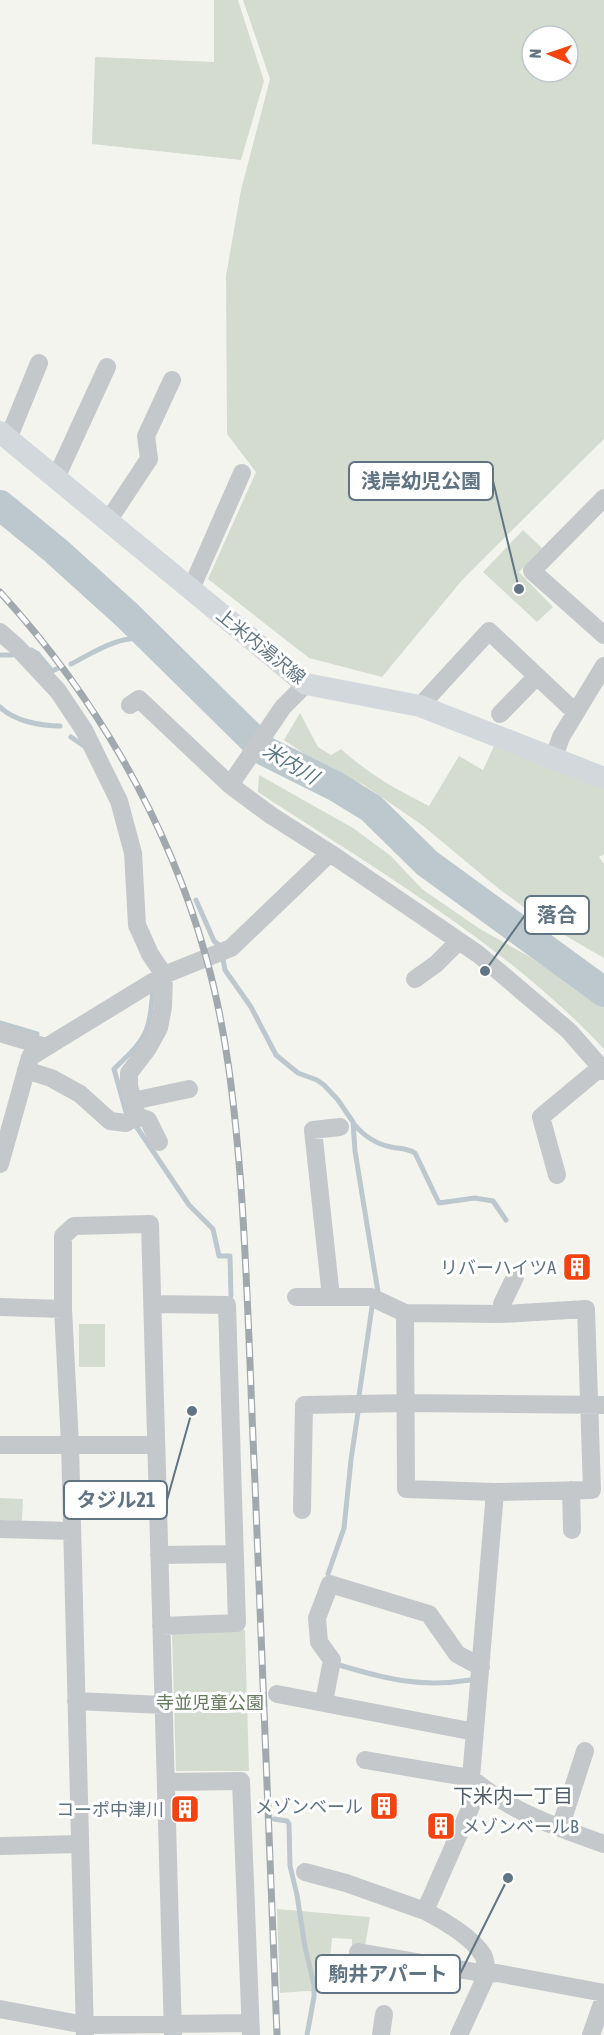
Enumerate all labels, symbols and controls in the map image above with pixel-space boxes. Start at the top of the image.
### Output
north arrow [520,24,580,84]
text: N [526,48,544,59]
callout: 浅岸幼児公園 [349,462,493,500]
text: 浅岸幼児公園 [361,469,481,492]
street label: 上米内湯沢線 [212,604,310,688]
water label: 米内川 [259,738,324,789]
callout: 落合 [525,896,589,934]
text: 落合 [537,903,577,926]
building icon: リバーハイツA [561,1251,593,1283]
place label: リバーハイツA [440,1257,556,1278]
callout: タジル21 [64,1481,167,1519]
text: タジル21 [77,1488,155,1511]
park label: 寺並児童公園 [156,1692,264,1713]
district label: 下米内一丁目 [453,1784,573,1807]
building icon: メゾンベール [368,1790,400,1822]
building icon: コーポ中津川 [169,1793,201,1825]
place label: メゾンベール [255,1796,363,1817]
place label: コーポ中津川 [56,1799,164,1820]
building icon: メゾンベールB [425,1810,457,1842]
place label: メゾンベールB [462,1816,579,1837]
callout: 駒井アパート [316,1955,460,1993]
text: 駒井アパート [328,1962,448,1985]

